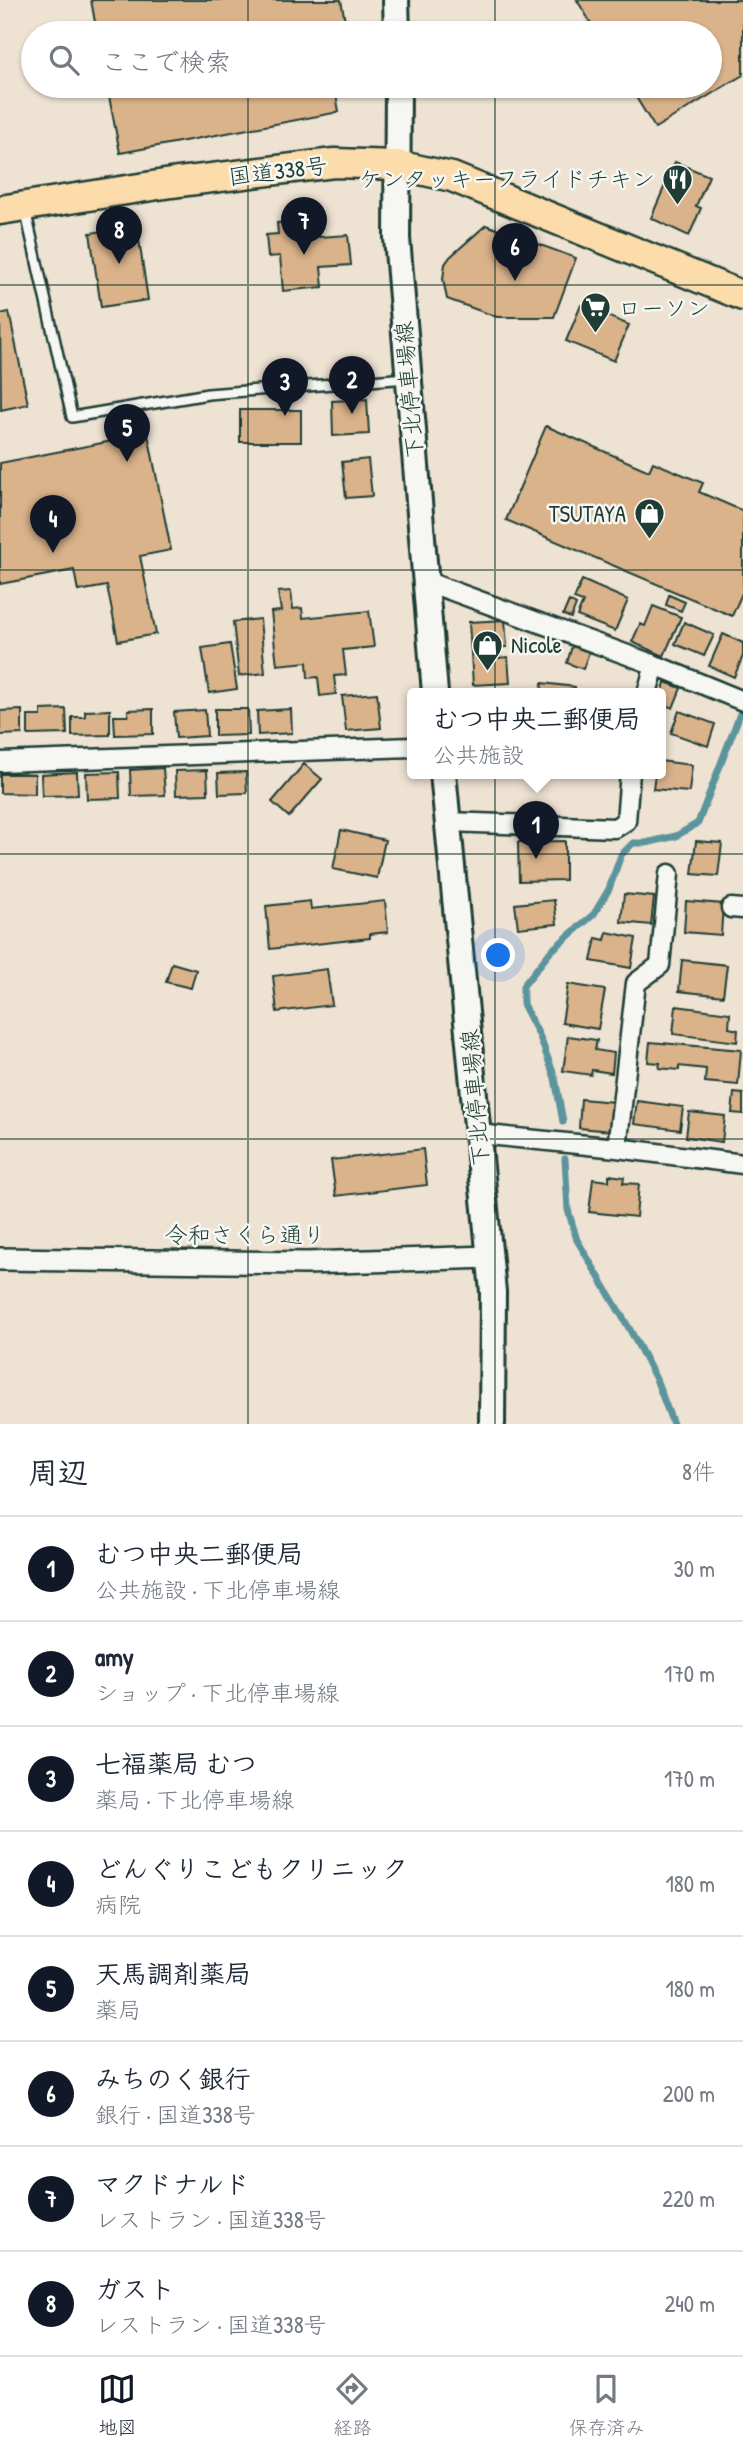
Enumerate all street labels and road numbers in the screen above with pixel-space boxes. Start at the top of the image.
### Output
street label: 国道338号 [227,149,329,192]
street label: 下北停車場線 [387,320,430,460]
street label: 下北停車場線 [453,1028,496,1168]
street label: 令和さくら通り [165,1219,326,1250]

